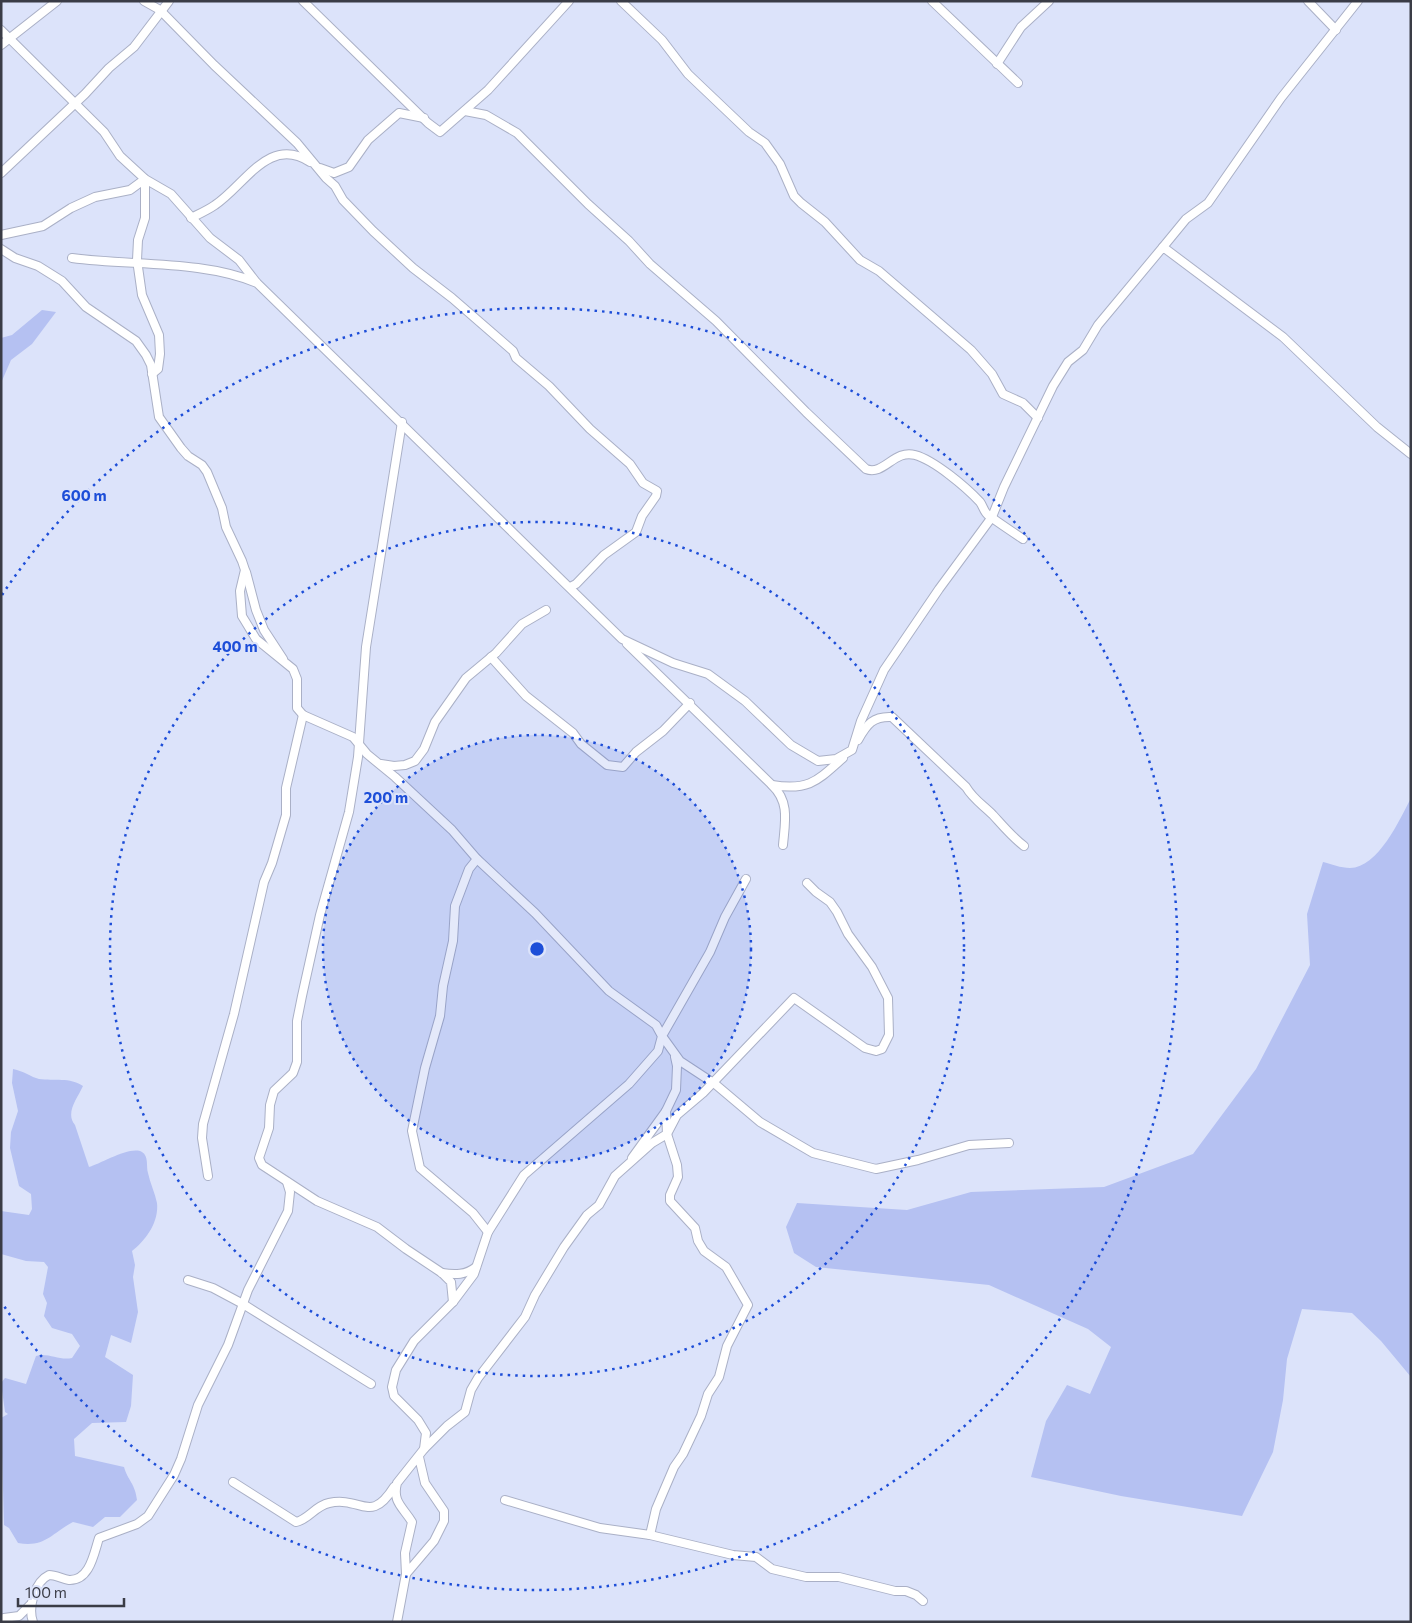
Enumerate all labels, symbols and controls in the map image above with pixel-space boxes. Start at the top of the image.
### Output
text: 600 m [61,486,107,504]
text: 400 m [212,637,258,655]
text: 200 m [364,788,408,806]
centre of rings [528,940,546,958]
scale bar [18,1576,124,1608]
text: 100 m [25,1583,67,1601]

